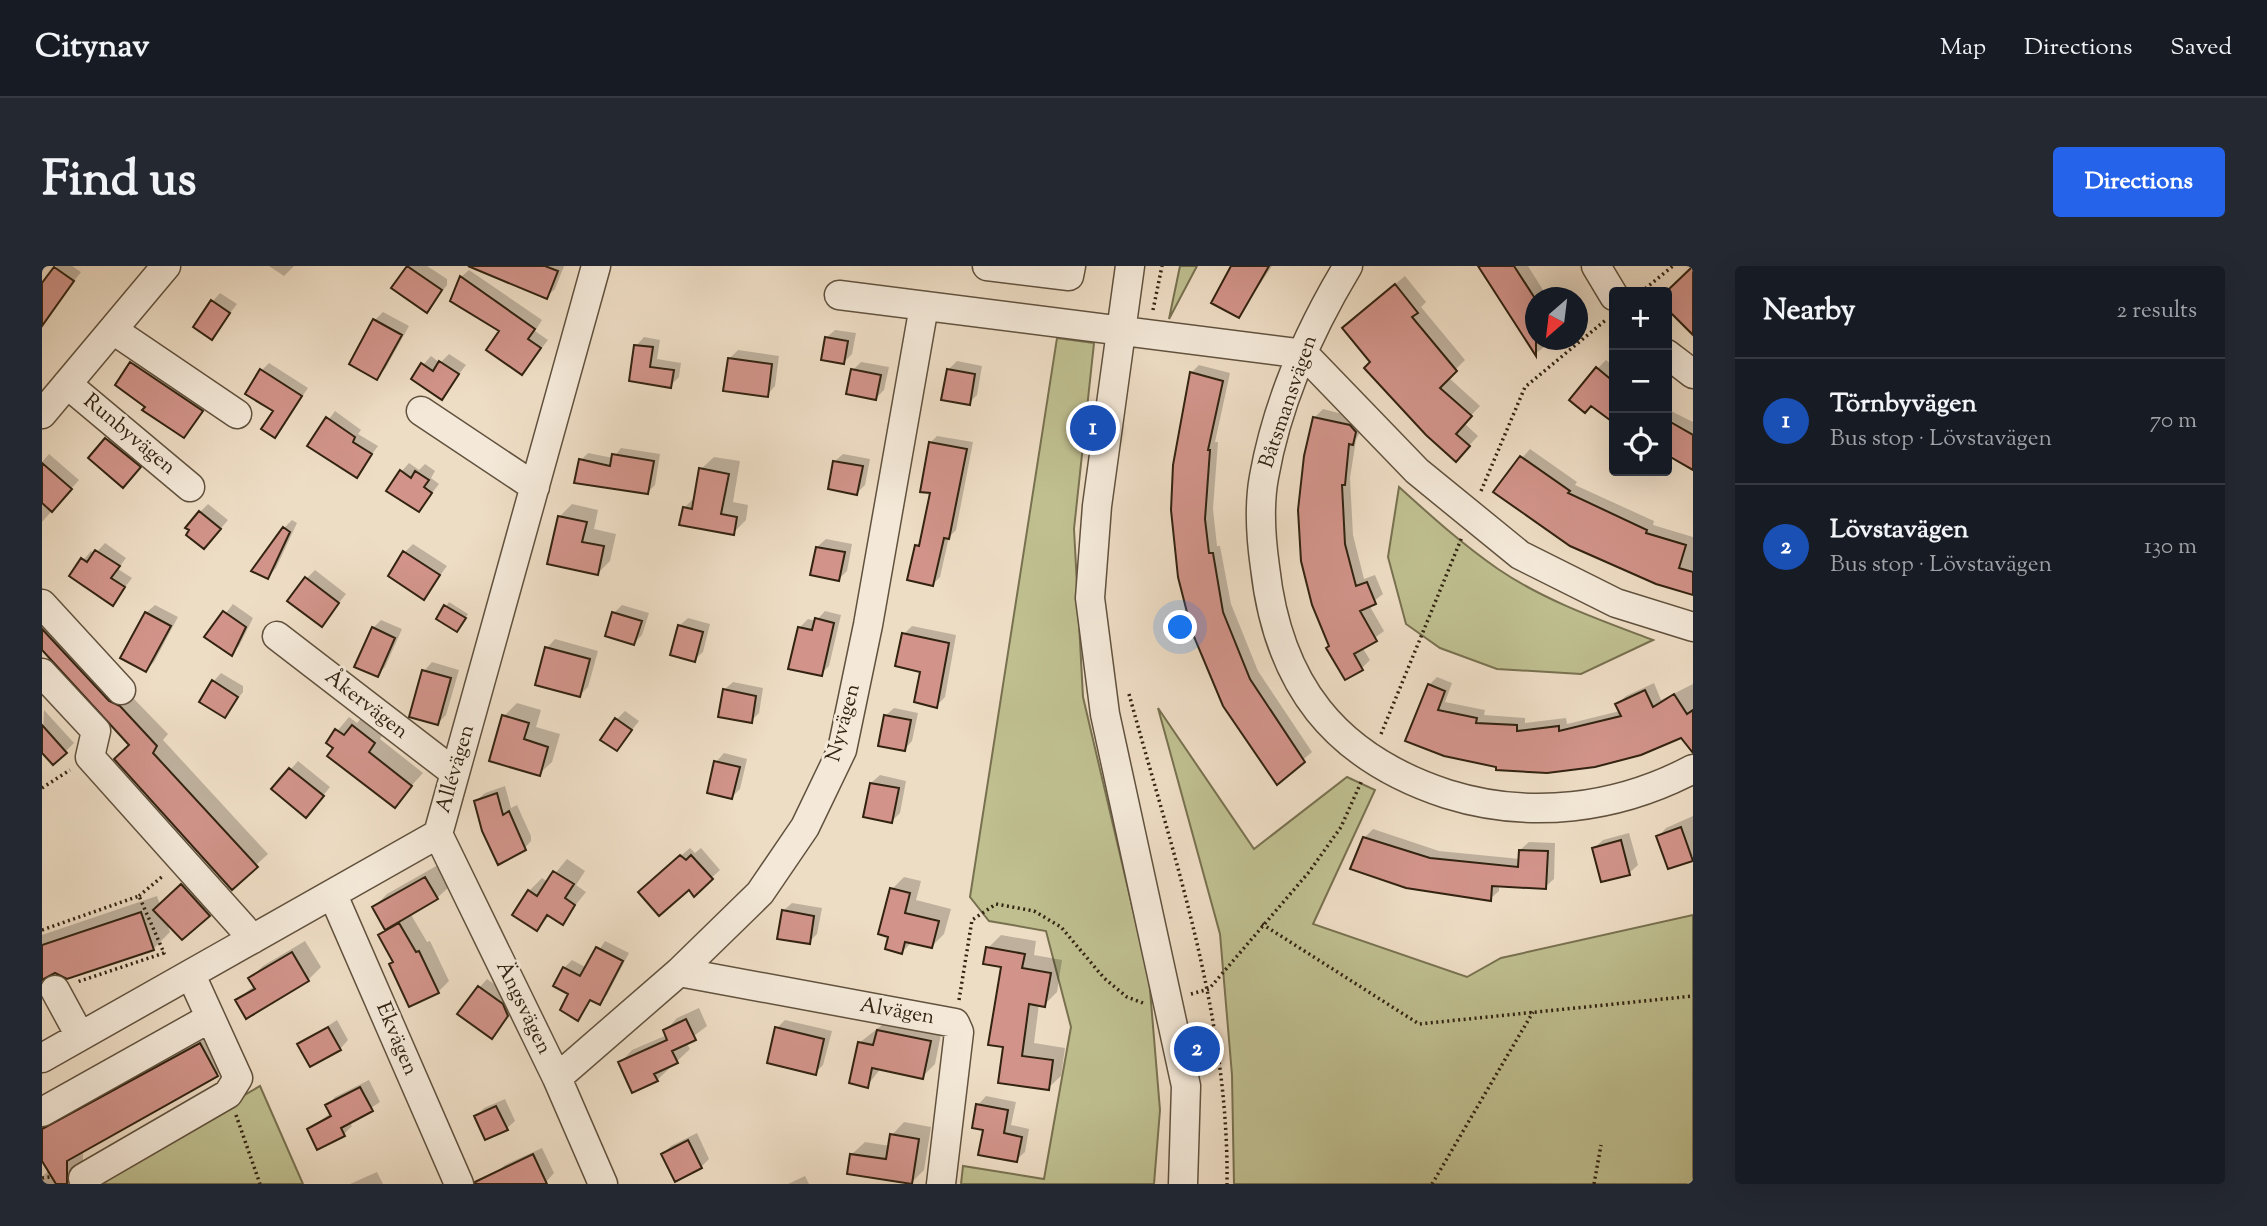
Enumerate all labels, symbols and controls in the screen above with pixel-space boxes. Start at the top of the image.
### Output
text: Citynav [35,24,150,72]
text: Map [1940,31,1986,65]
text: Directions [2024,31,2132,65]
text: Saved [2170,31,2232,65]
text: Find us [42,147,196,217]
button: Directions [2053,147,2225,217]
north arrow [1525,287,1588,350]
map controls [1609,287,1672,476]
button: + [1609,287,1672,350]
text: Nearby [1763,290,1855,333]
text: 2 results [2117,295,2197,328]
street label: Båtsmansvägen [1252,332,1326,472]
button: − [1609,350,1672,413]
text: Törnbyvägen [1830,386,1977,423]
street label: Runbyvägen [76,387,182,483]
pin: 1 [1070,402,1116,454]
text: 1 [1782,405,1790,438]
text: 70 m [2150,405,2197,438]
button: locate [1609,413,1672,476]
text: Bus stop · Lövstavägen [1830,423,2052,456]
text: Lövstavägen [1830,512,1969,549]
text: 2 [1781,531,1791,564]
text: 130 m [2144,531,2197,564]
text: Bus stop · Lövstavägen [1830,549,2052,582]
your location [1163,610,1197,644]
street label: Åkervägen [318,663,414,747]
street label: Nyvägen [819,681,869,765]
street label: Allévägen [429,721,483,817]
street label: Ängsvägen [487,956,559,1060]
street label: Alvägen [857,991,937,1033]
street label: Ekvägen [367,998,425,1080]
pin: 2 [1174,1023,1220,1075]

